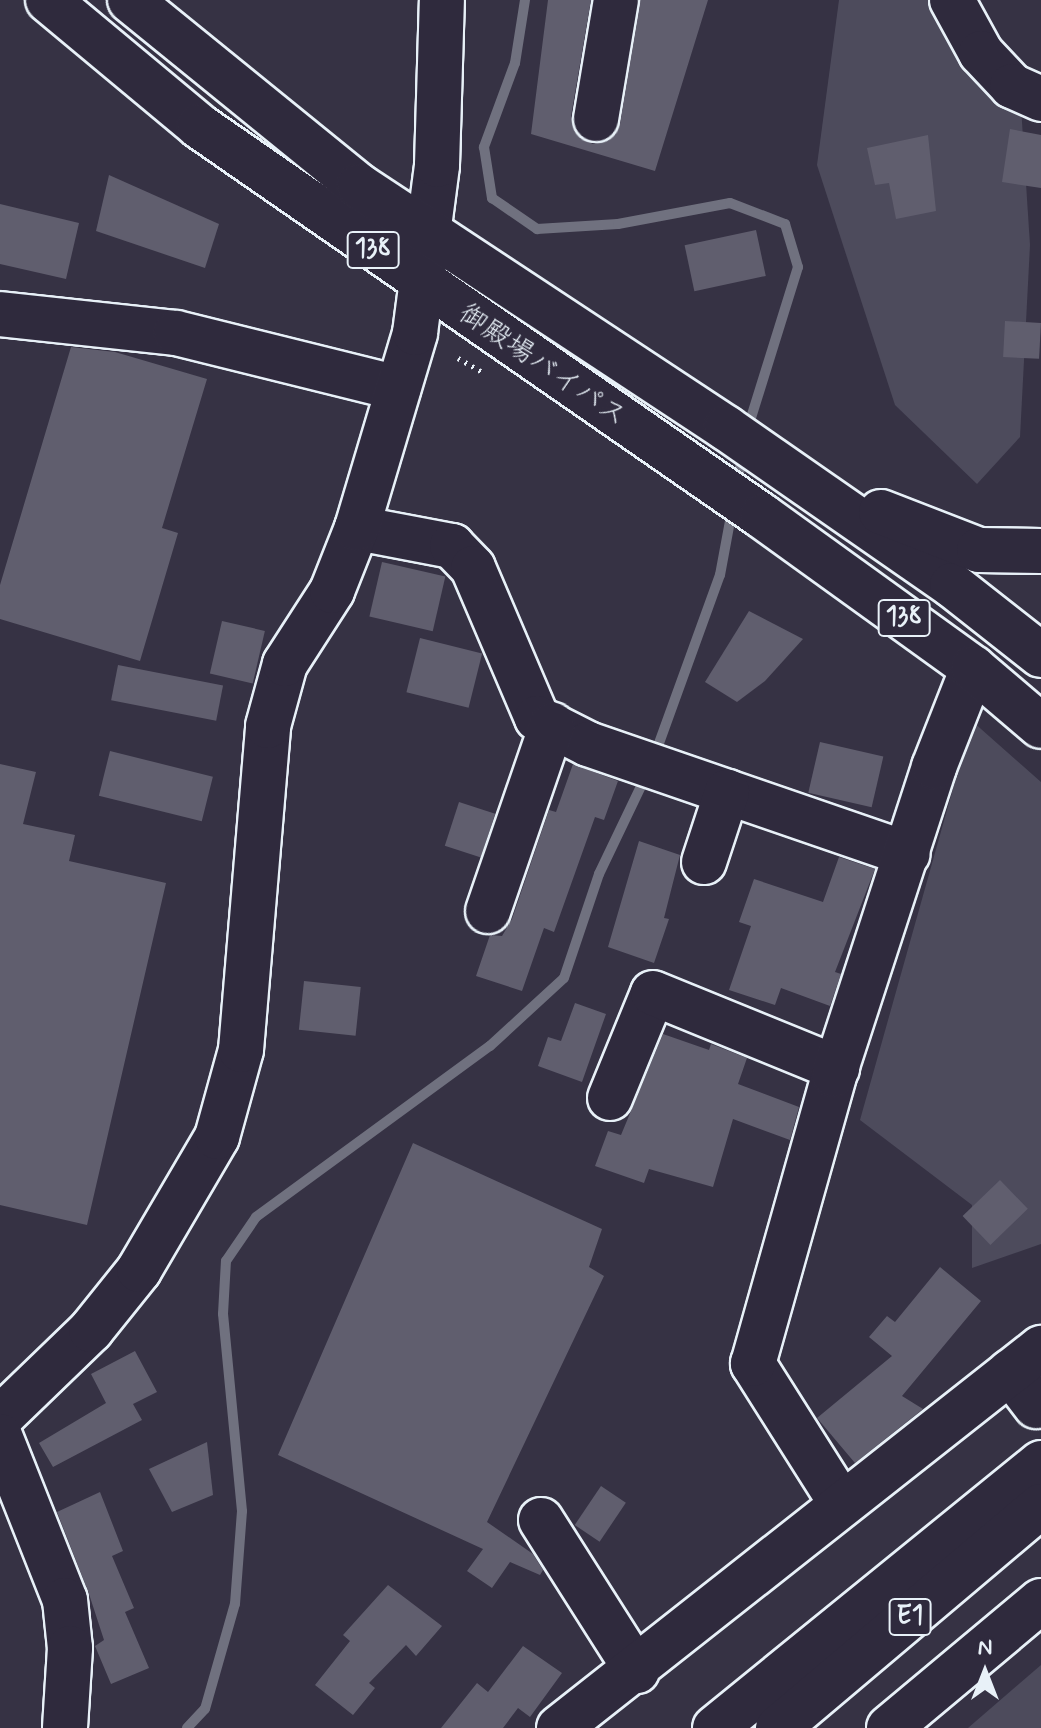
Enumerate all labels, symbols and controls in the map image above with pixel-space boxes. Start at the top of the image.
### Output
road number: 138 [345,228,401,272]
street label: 御殿場バイパス [451,297,633,435]
road number: 138 [876,596,932,640]
road number: E1 [888,1595,932,1639]
north arrow [945,1632,1025,1712]
text: N [978,1634,992,1662]

